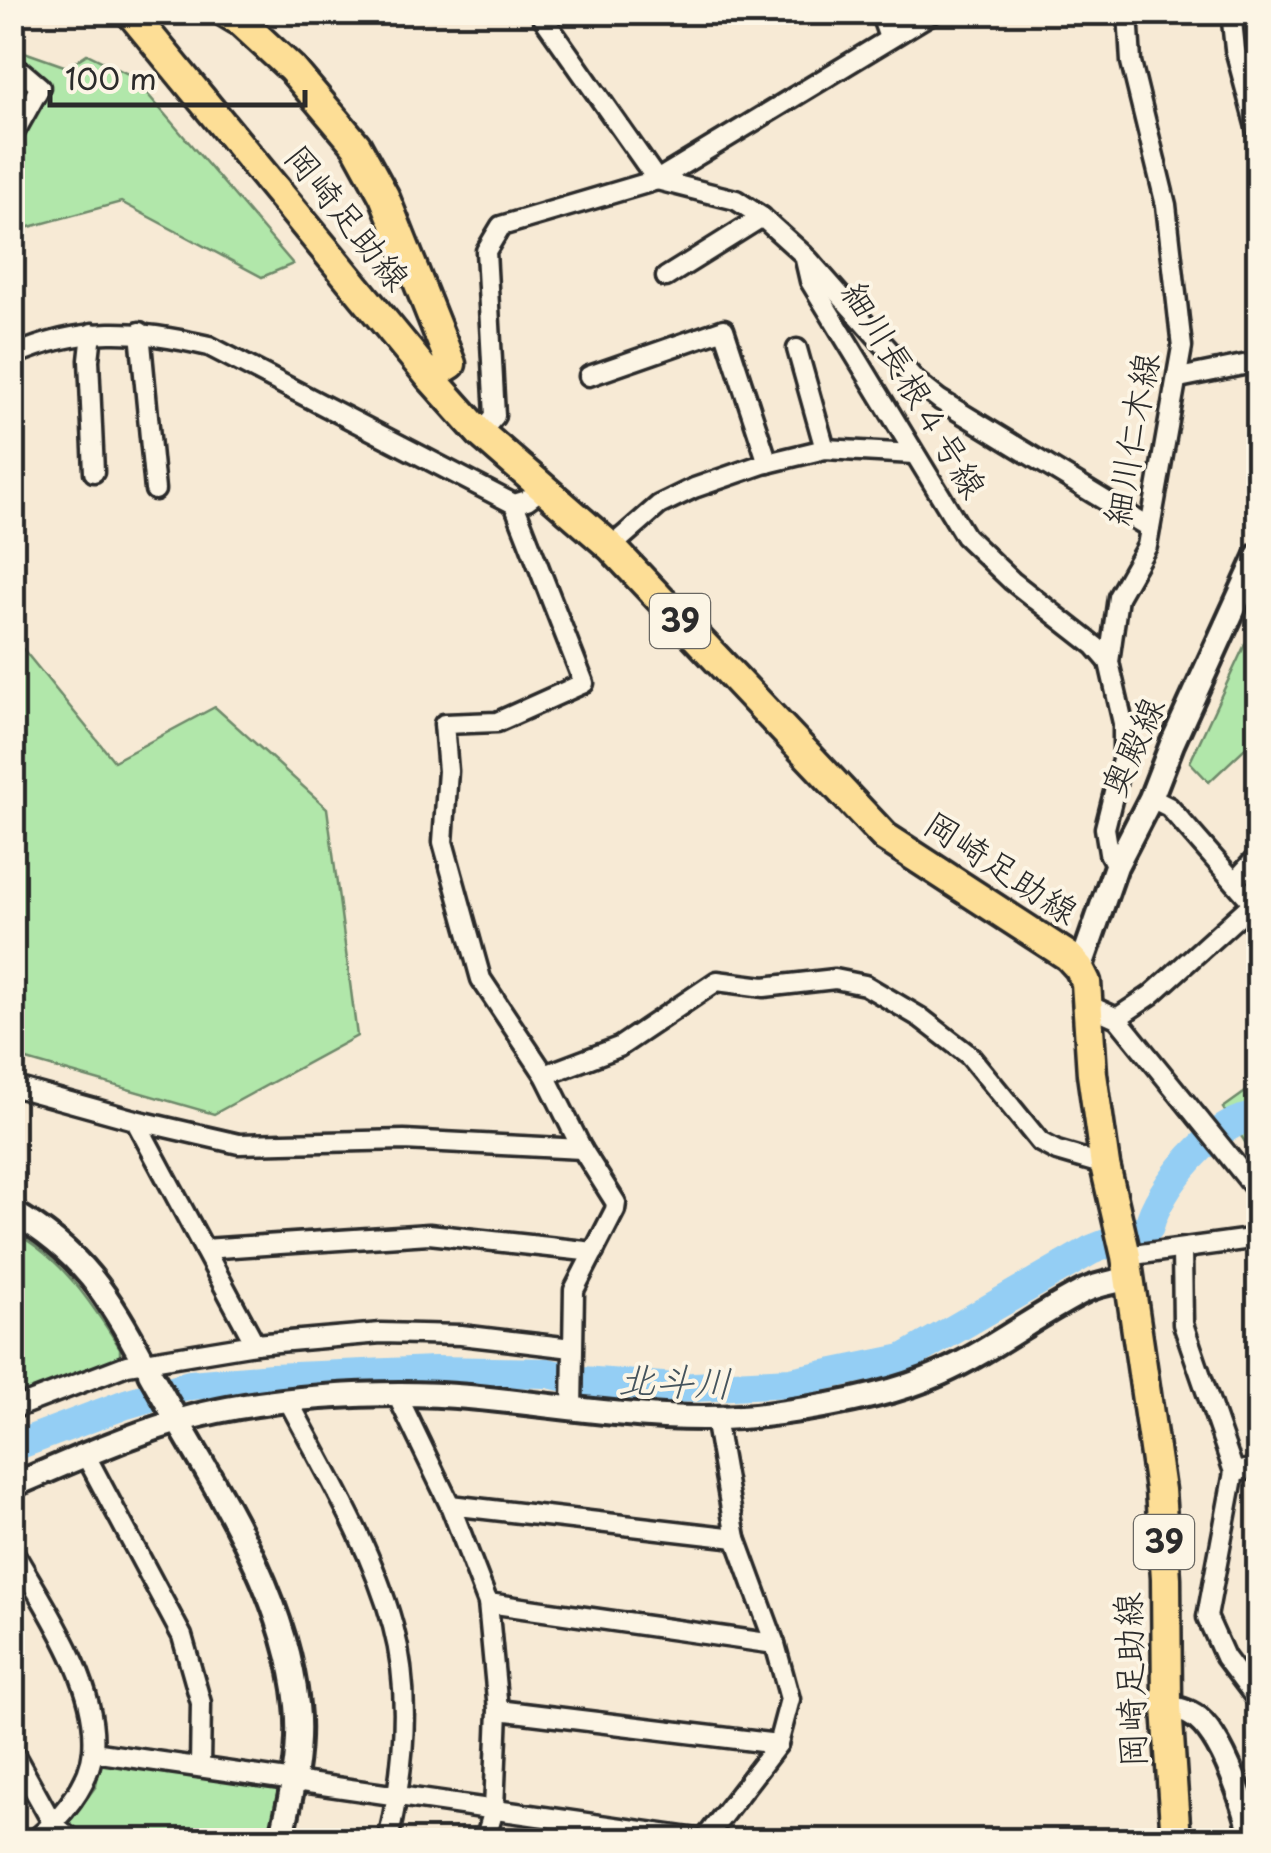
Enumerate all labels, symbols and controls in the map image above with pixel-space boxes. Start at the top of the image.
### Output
scale bar [50,45,305,107]
text: 100 m [65,55,157,100]
street label: 岡崎足助線 [273,132,425,301]
street label: 細川長根４号線 [830,270,1002,507]
street label: 細川仁木線 [1088,348,1171,529]
road number: 39 [650,594,710,648]
street label: 奥殿線 [1085,687,1176,805]
street label: 岡崎足助線 [915,796,1090,936]
water label: 北斗川 [617,1349,733,1410]
road number: 39 [1134,1515,1194,1569]
street label: 岡崎足助線 [1099,1592,1158,1768]

